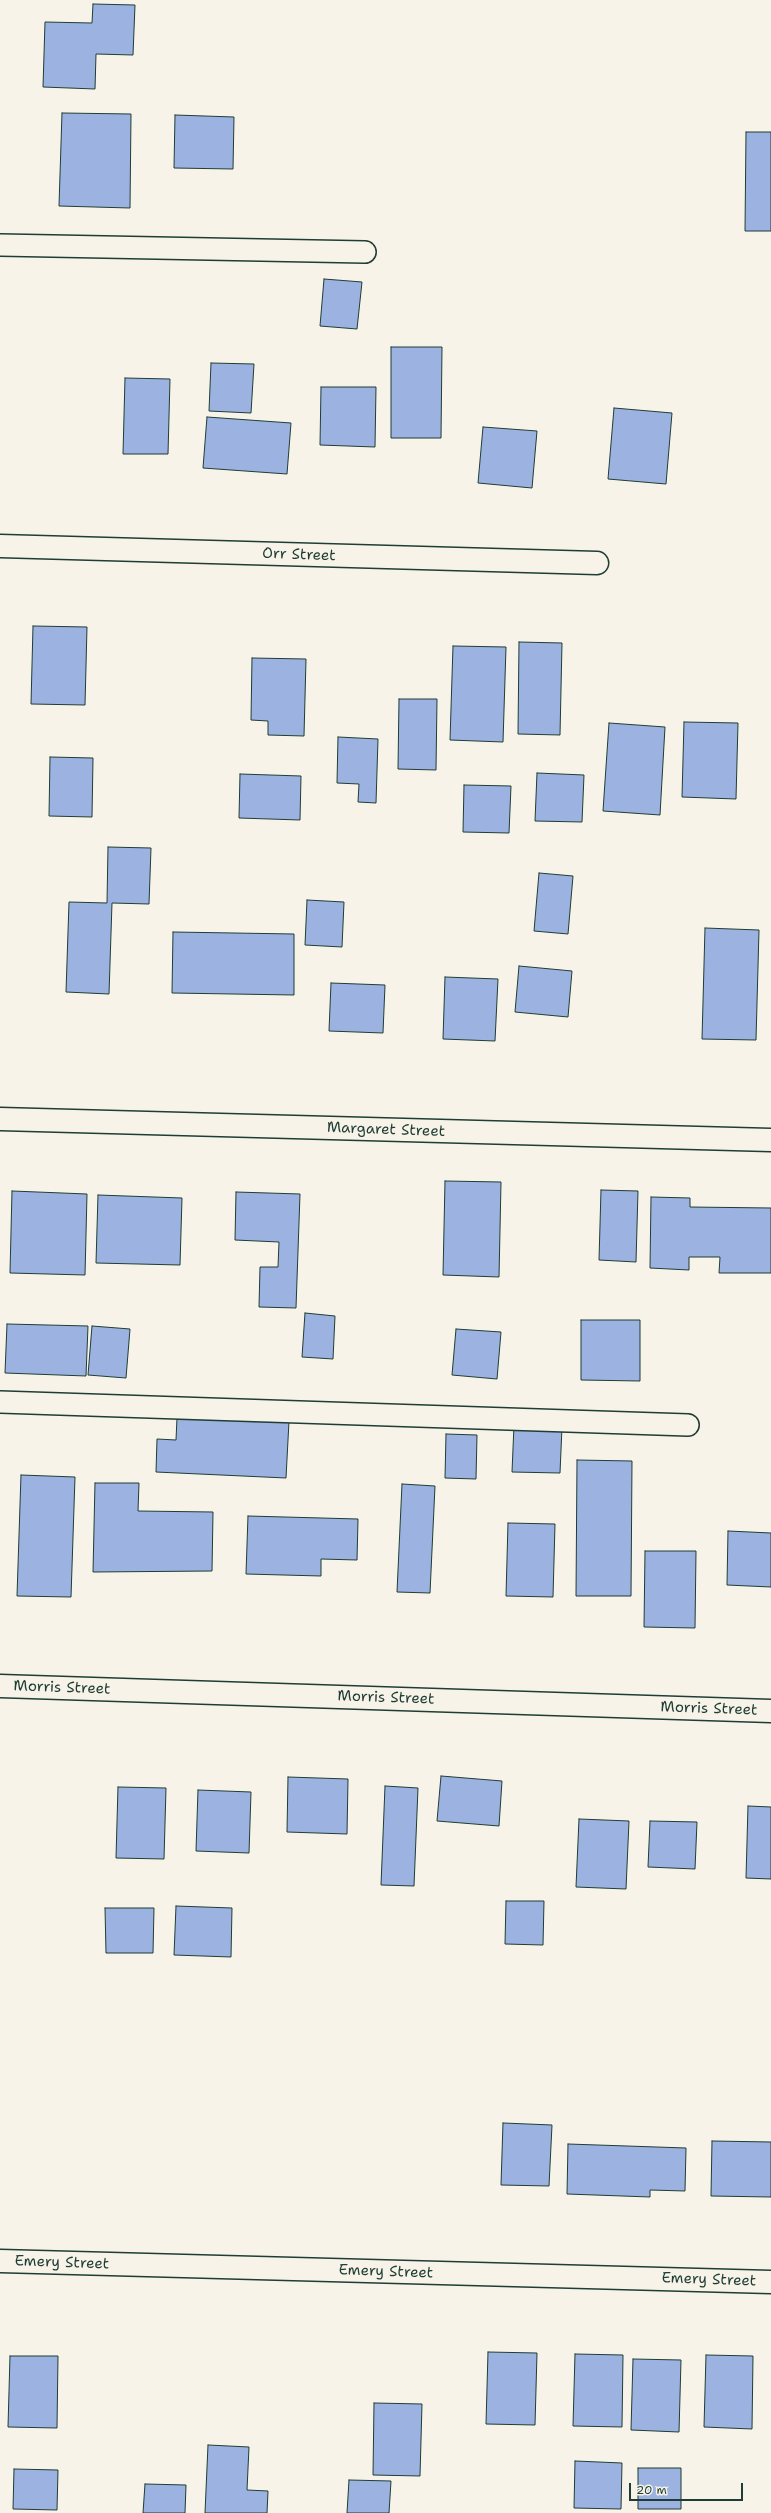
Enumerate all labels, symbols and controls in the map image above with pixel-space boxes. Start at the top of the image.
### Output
street label: Orr Street [262,545,336,565]
street label: Margaret Street [326,1119,446,1141]
street label: Morris Street [13,1677,111,1699]
street label: Morris Street [337,1687,435,1709]
street label: Morris Street [660,1698,758,1720]
street label: Emery Street [14,2252,110,2274]
street label: Emery Street [338,2261,434,2283]
street label: Emery Street [661,2269,757,2291]
scale bar [631,2475,745,2501]
text: 20 m [636,2482,667,2498]

